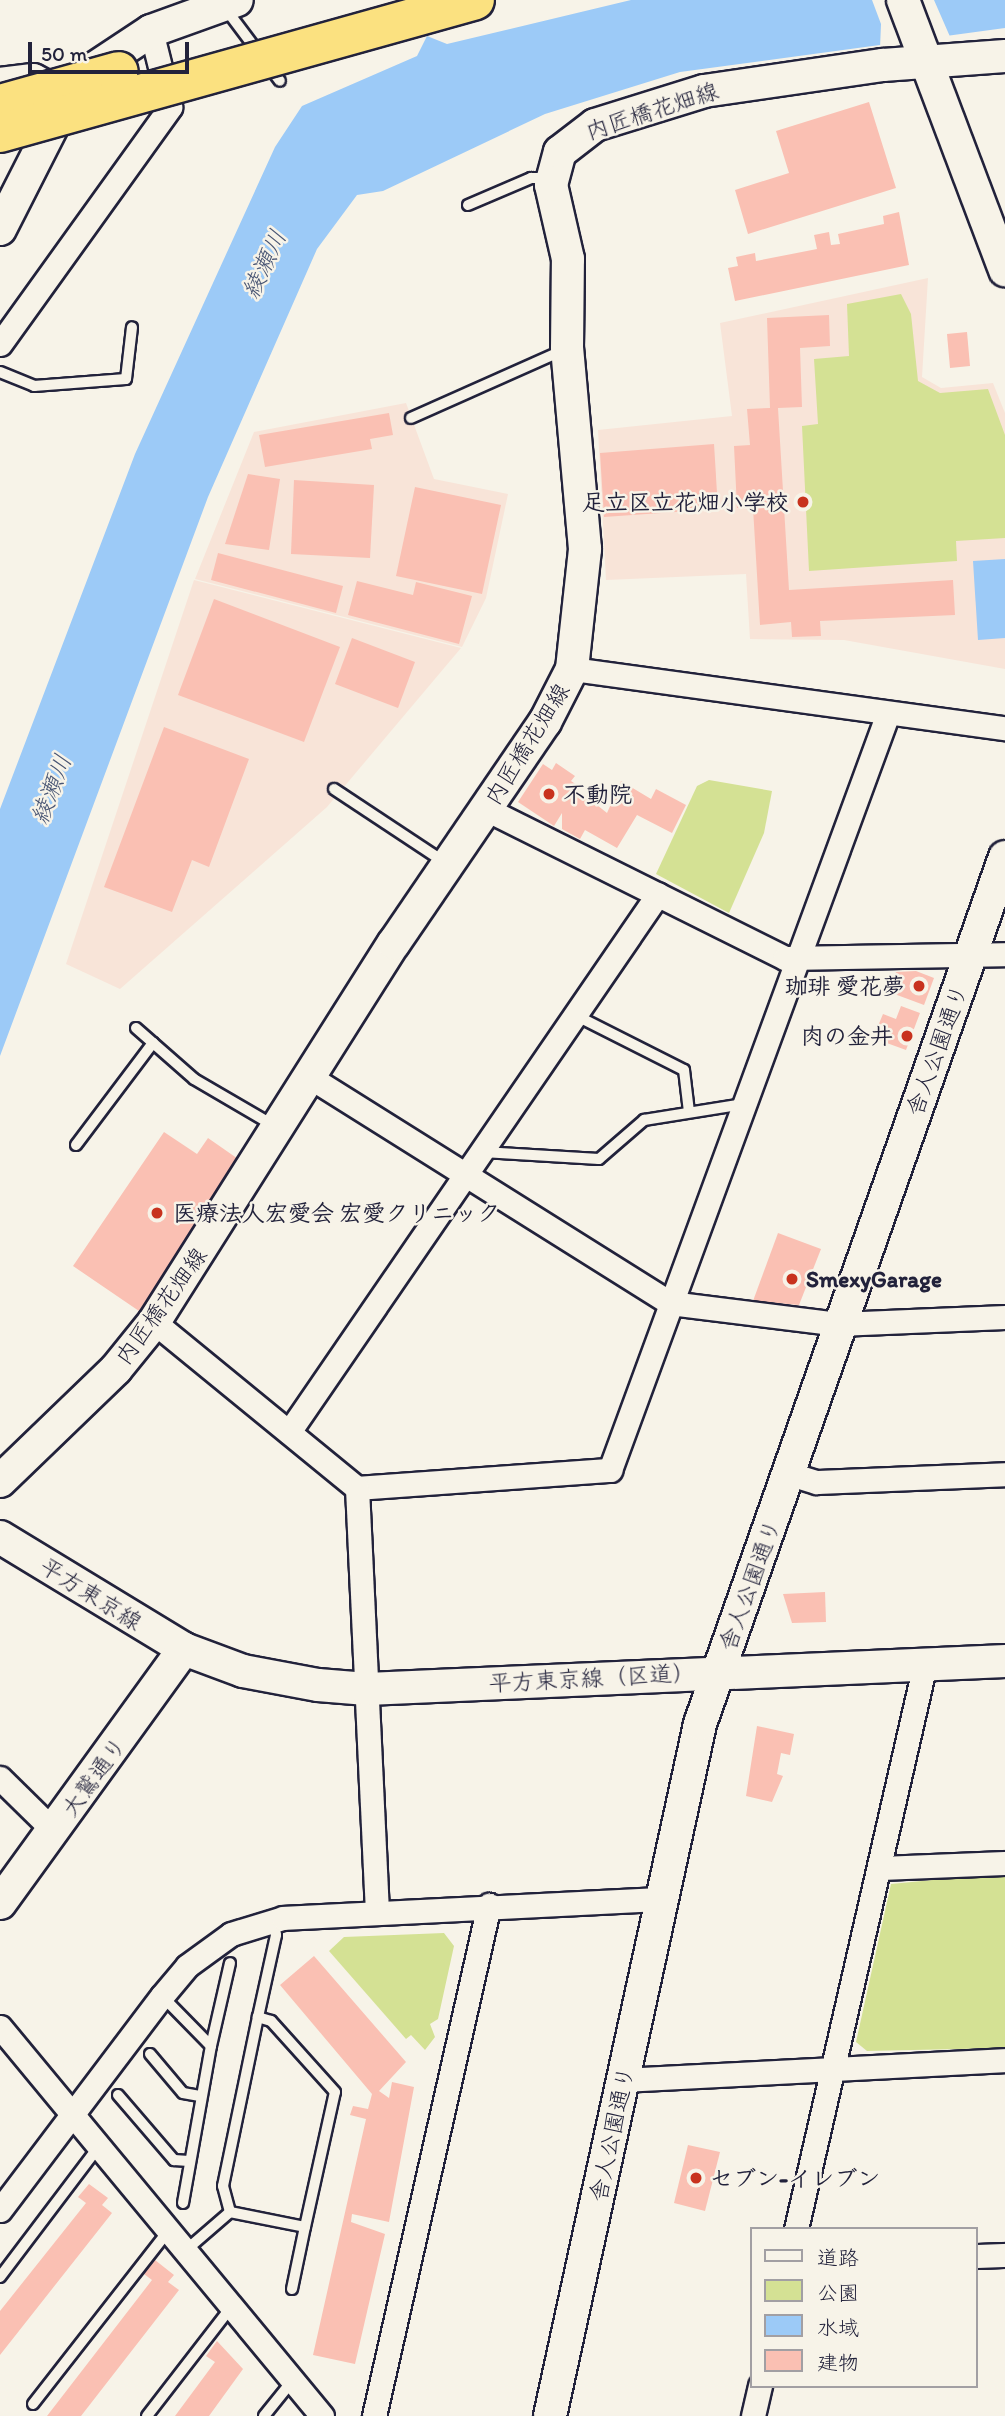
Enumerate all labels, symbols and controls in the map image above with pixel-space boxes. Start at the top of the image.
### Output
scale bar [32,28,192,72]
text: 50 m [41,41,87,66]
street label: 内匠橋花畑線 [582,77,722,145]
water label: 綾瀬川 [236,225,292,303]
place label: 足立区立花畑小学校 [582,488,789,516]
marker: 足立区立花畑小学校 [795,494,811,510]
street label: 内匠橋花畑線 [479,678,575,810]
water label: 綾瀬川 [25,750,77,828]
place label: 不動院 [563,780,632,808]
marker: 不動院 [541,786,557,802]
place label: 珈琲 愛花夢 [785,972,905,1000]
marker: 珈琲 愛花夢 [911,978,927,994]
street label: 舎人公園通り [900,980,974,1120]
place label: 肉の金井 [801,1022,893,1050]
marker: 肉の金井 [899,1028,915,1044]
place label: 医療法人宏愛会 宏愛クリニック [173,1199,500,1227]
marker: 医療法人宏愛会 宏愛クリニック [147,1203,167,1223]
street label: 内匠橋花畑線 [109,1242,213,1370]
place label: SmexyGarage [806,1265,942,1293]
marker: SmexyGarage [784,1271,800,1287]
street label: 舎人公園通り [713,1515,787,1655]
street label: 平方東京線 [35,1552,147,1636]
street label: 平方東京線（区道） [488,1659,696,1697]
street label: 大鷲通り [56,1732,132,1822]
street label: 舎人公園通り [584,2064,640,2204]
place label: セブン-イレブン [710,2164,880,2192]
marker: セブン-イレブン [688,2170,704,2186]
legend [750,2227,977,2388]
text: 道路 [817,2245,859,2270]
text: 公園 [817,2280,859,2305]
text: 水域 [817,2315,859,2340]
text: 建物 [817,2350,859,2375]

